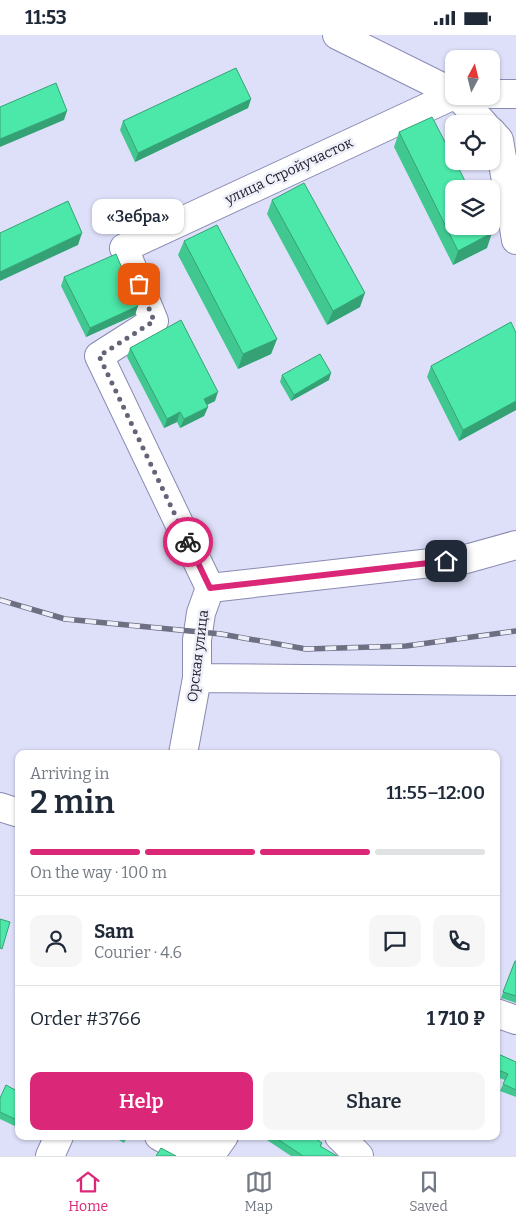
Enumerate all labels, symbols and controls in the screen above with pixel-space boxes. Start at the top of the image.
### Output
text: 11:53 [25,6,67,29]
north arrow [445,50,500,105]
map controls [445,50,500,235]
button: locate [445,115,500,170]
street label: улица Стройучасток [222,134,356,209]
button: layers [445,180,500,235]
callout: «Зебра» [93,199,185,234]
text: «Зебра» [107,207,169,226]
pin [118,263,160,305]
icon: bag [125,270,153,298]
courier [163,517,213,567]
icon: bike [174,528,202,556]
pin [425,540,467,582]
icon: home [432,547,460,575]
street label: Орская улица [184,609,212,703]
text: Arriving in [30,764,109,783]
text: 11:55–12:00 [386,781,485,804]
text: 2 min [30,783,115,821]
text: On the way · 100 m [30,863,167,882]
button: person [30,915,82,967]
button: chat [369,915,421,967]
button: phone [433,915,485,967]
text: Sam [94,920,134,943]
text: Courier · 4.6 [94,943,182,962]
text: Order #3766 [30,1007,141,1030]
text: 1 710 ₽ [427,1007,485,1030]
button: Help [30,1072,253,1130]
button: Share [263,1072,485,1130]
tab: Home [68,1168,108,1215]
tab: Map [245,1168,273,1215]
tab: Saved [409,1168,448,1215]

